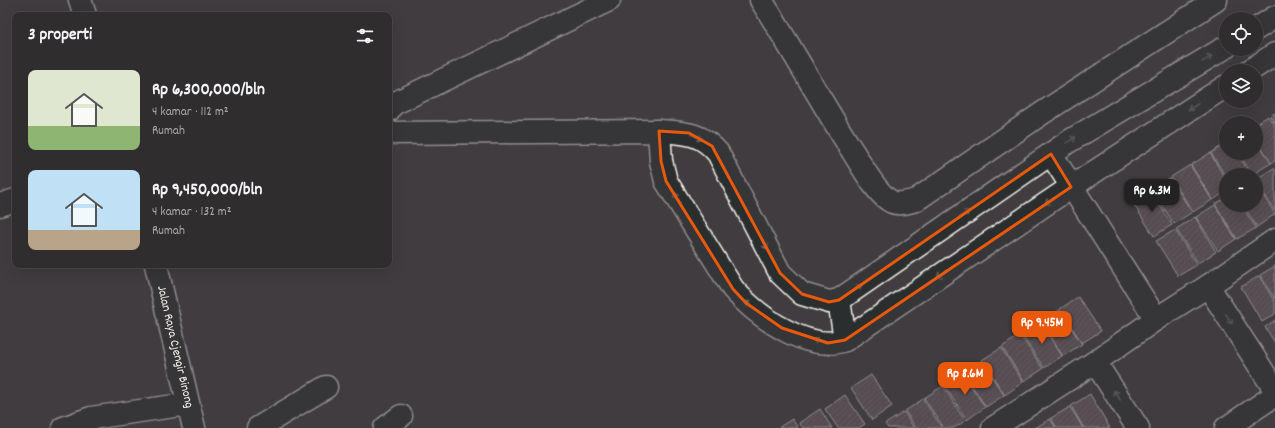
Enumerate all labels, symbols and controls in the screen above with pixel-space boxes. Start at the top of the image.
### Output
map controls [1219,12,1263,212]
button: locate [1219,12,1263,56]
text: 3 properti [28,24,92,48]
icon: filters [354,25,376,47]
one-way arrow [1201,54,1213,62]
button: layers [1219,64,1263,108]
text: Rp 6,300,000/bln [152,79,265,103]
icon: home [60,86,108,134]
text: 4 kamar · 112 m² [152,103,229,122]
one-way arrow [1188,103,1199,111]
button: + [1219,116,1263,160]
text: Rumah [152,122,185,141]
one-way arrow [690,134,702,141]
one-way arrow [1066,136,1077,145]
button: − [1219,168,1263,212]
text: Rp 9,450,000/bln [152,179,262,203]
pin: Rp 6.3M [1115,179,1189,213]
text: Rp 6.3M [1133,182,1171,201]
icon: home [60,186,108,234]
one-way arrow [673,193,682,204]
one-way arrow [1044,197,1055,205]
text: 4 kamar · 132 m² [152,203,232,222]
one-way arrow [958,210,969,218]
text: Rumah [152,222,185,241]
one-way arrow [762,238,769,250]
one-way arrow [937,270,948,278]
street label: Jalan Raya Cjengir Binong [152,284,199,410]
one-way arrow [851,284,862,292]
one-way arrow [745,301,756,310]
pin: Rp 9.45M [1001,311,1083,345]
one-way arrow [1226,313,1234,325]
text: Rp 9.45M [1021,314,1063,333]
one-way arrow [812,337,825,345]
pin: Rp 8.6M [928,362,1002,396]
text: Rp 8.6M [947,365,983,384]
one-way arrow [1113,390,1121,401]

